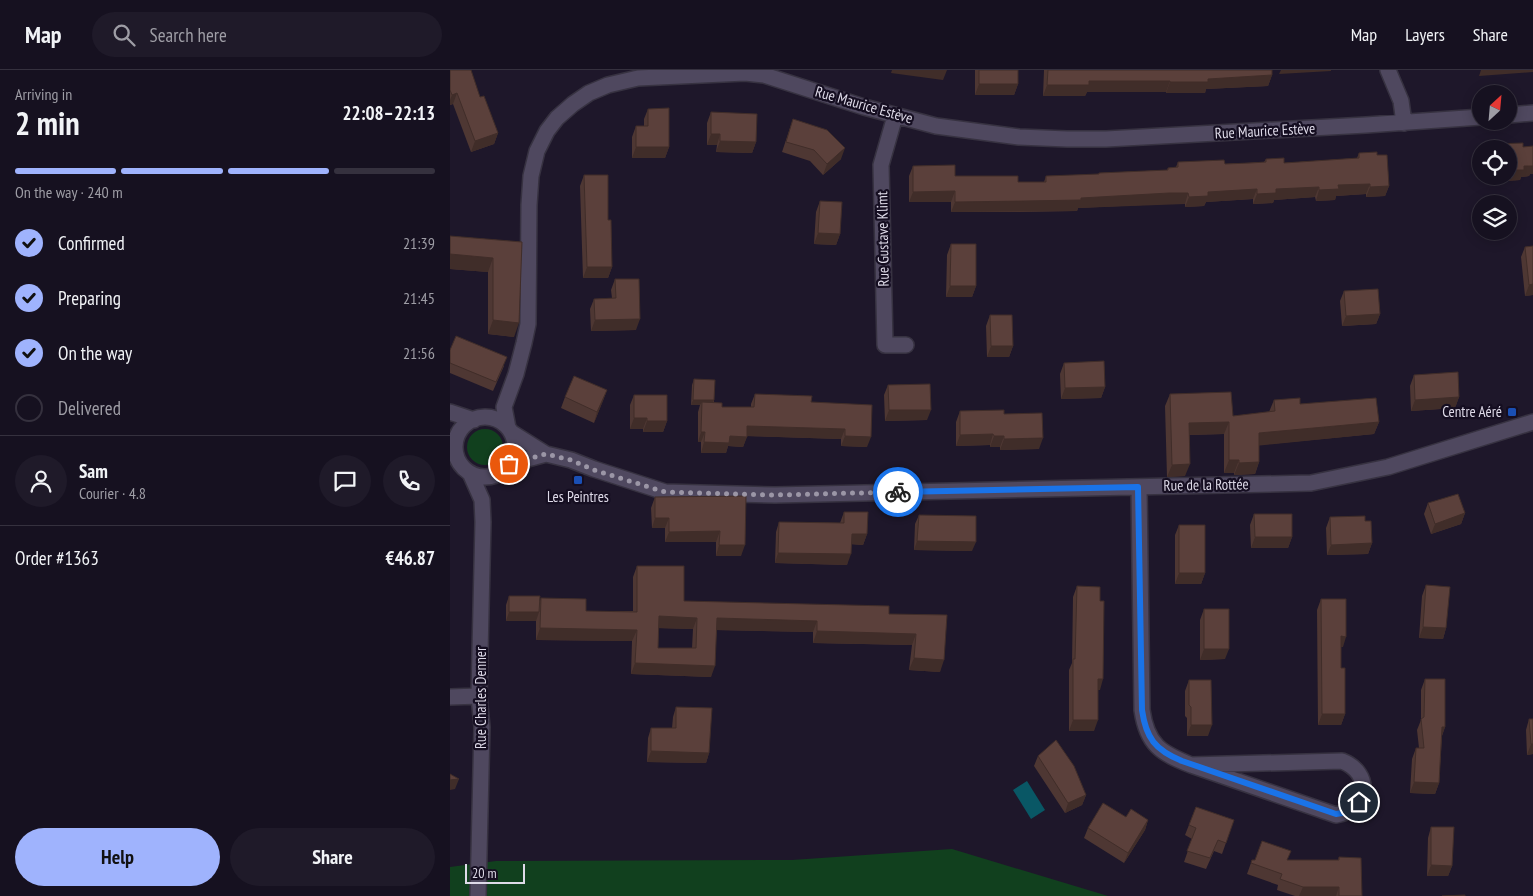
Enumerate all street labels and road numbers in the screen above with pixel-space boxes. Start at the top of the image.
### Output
street label: Rue Maurice Estève [813,82,915,127]
street label: Rue Maurice Estève [1214,118,1316,143]
street label: Rue Gustave Klimt [872,191,893,287]
street label: Rue de la Rottée [1163,474,1249,495]
street label: Rue Charles Denner [471,646,490,749]

